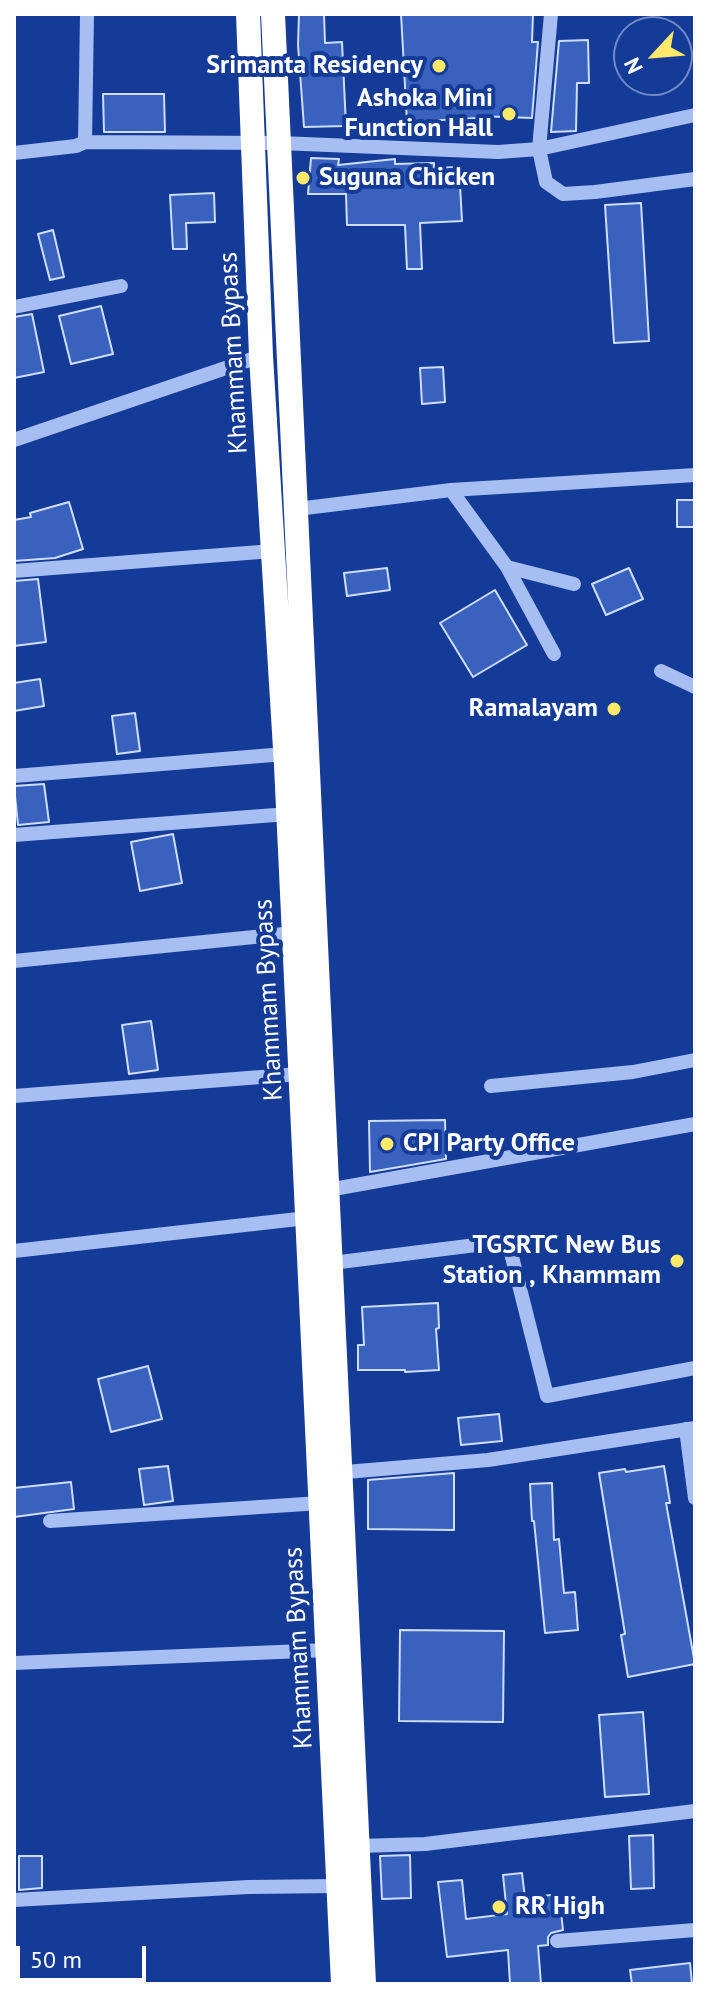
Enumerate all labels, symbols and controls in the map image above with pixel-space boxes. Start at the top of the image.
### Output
north arrow [613,16,693,96]
place label: Srimanta Residency [206,50,423,82]
text: N [617,53,649,78]
marker: Srimanta Residency [430,57,448,75]
place label: Ashoka Mini Function Hall [344,83,493,144]
marker: Ashoka Mini Function Hall [500,105,518,123]
place label: Suguna Chicken [319,162,495,194]
marker: Suguna Chicken [294,169,312,187]
street label: Khammam Bypass [213,251,255,455]
place label: Ramalayam [469,693,598,725]
marker: Ramalayam [605,700,623,718]
street label: Khammam Bypass [248,898,290,1102]
place label: CPI Party Office [403,1128,575,1160]
marker: CPI Party Office [378,1135,396,1153]
place label: TGSRTC New Bus Station , Khammam [442,1230,661,1292]
marker: TGSRTC New Bus Station , Khammam [668,1252,686,1270]
street label: Khammam Bypass [278,1546,320,1750]
place label: RR High [515,1891,605,1923]
marker: RR High [490,1898,508,1916]
scale bar [20,1930,150,1980]
text: 50 m [30,1944,82,1975]

